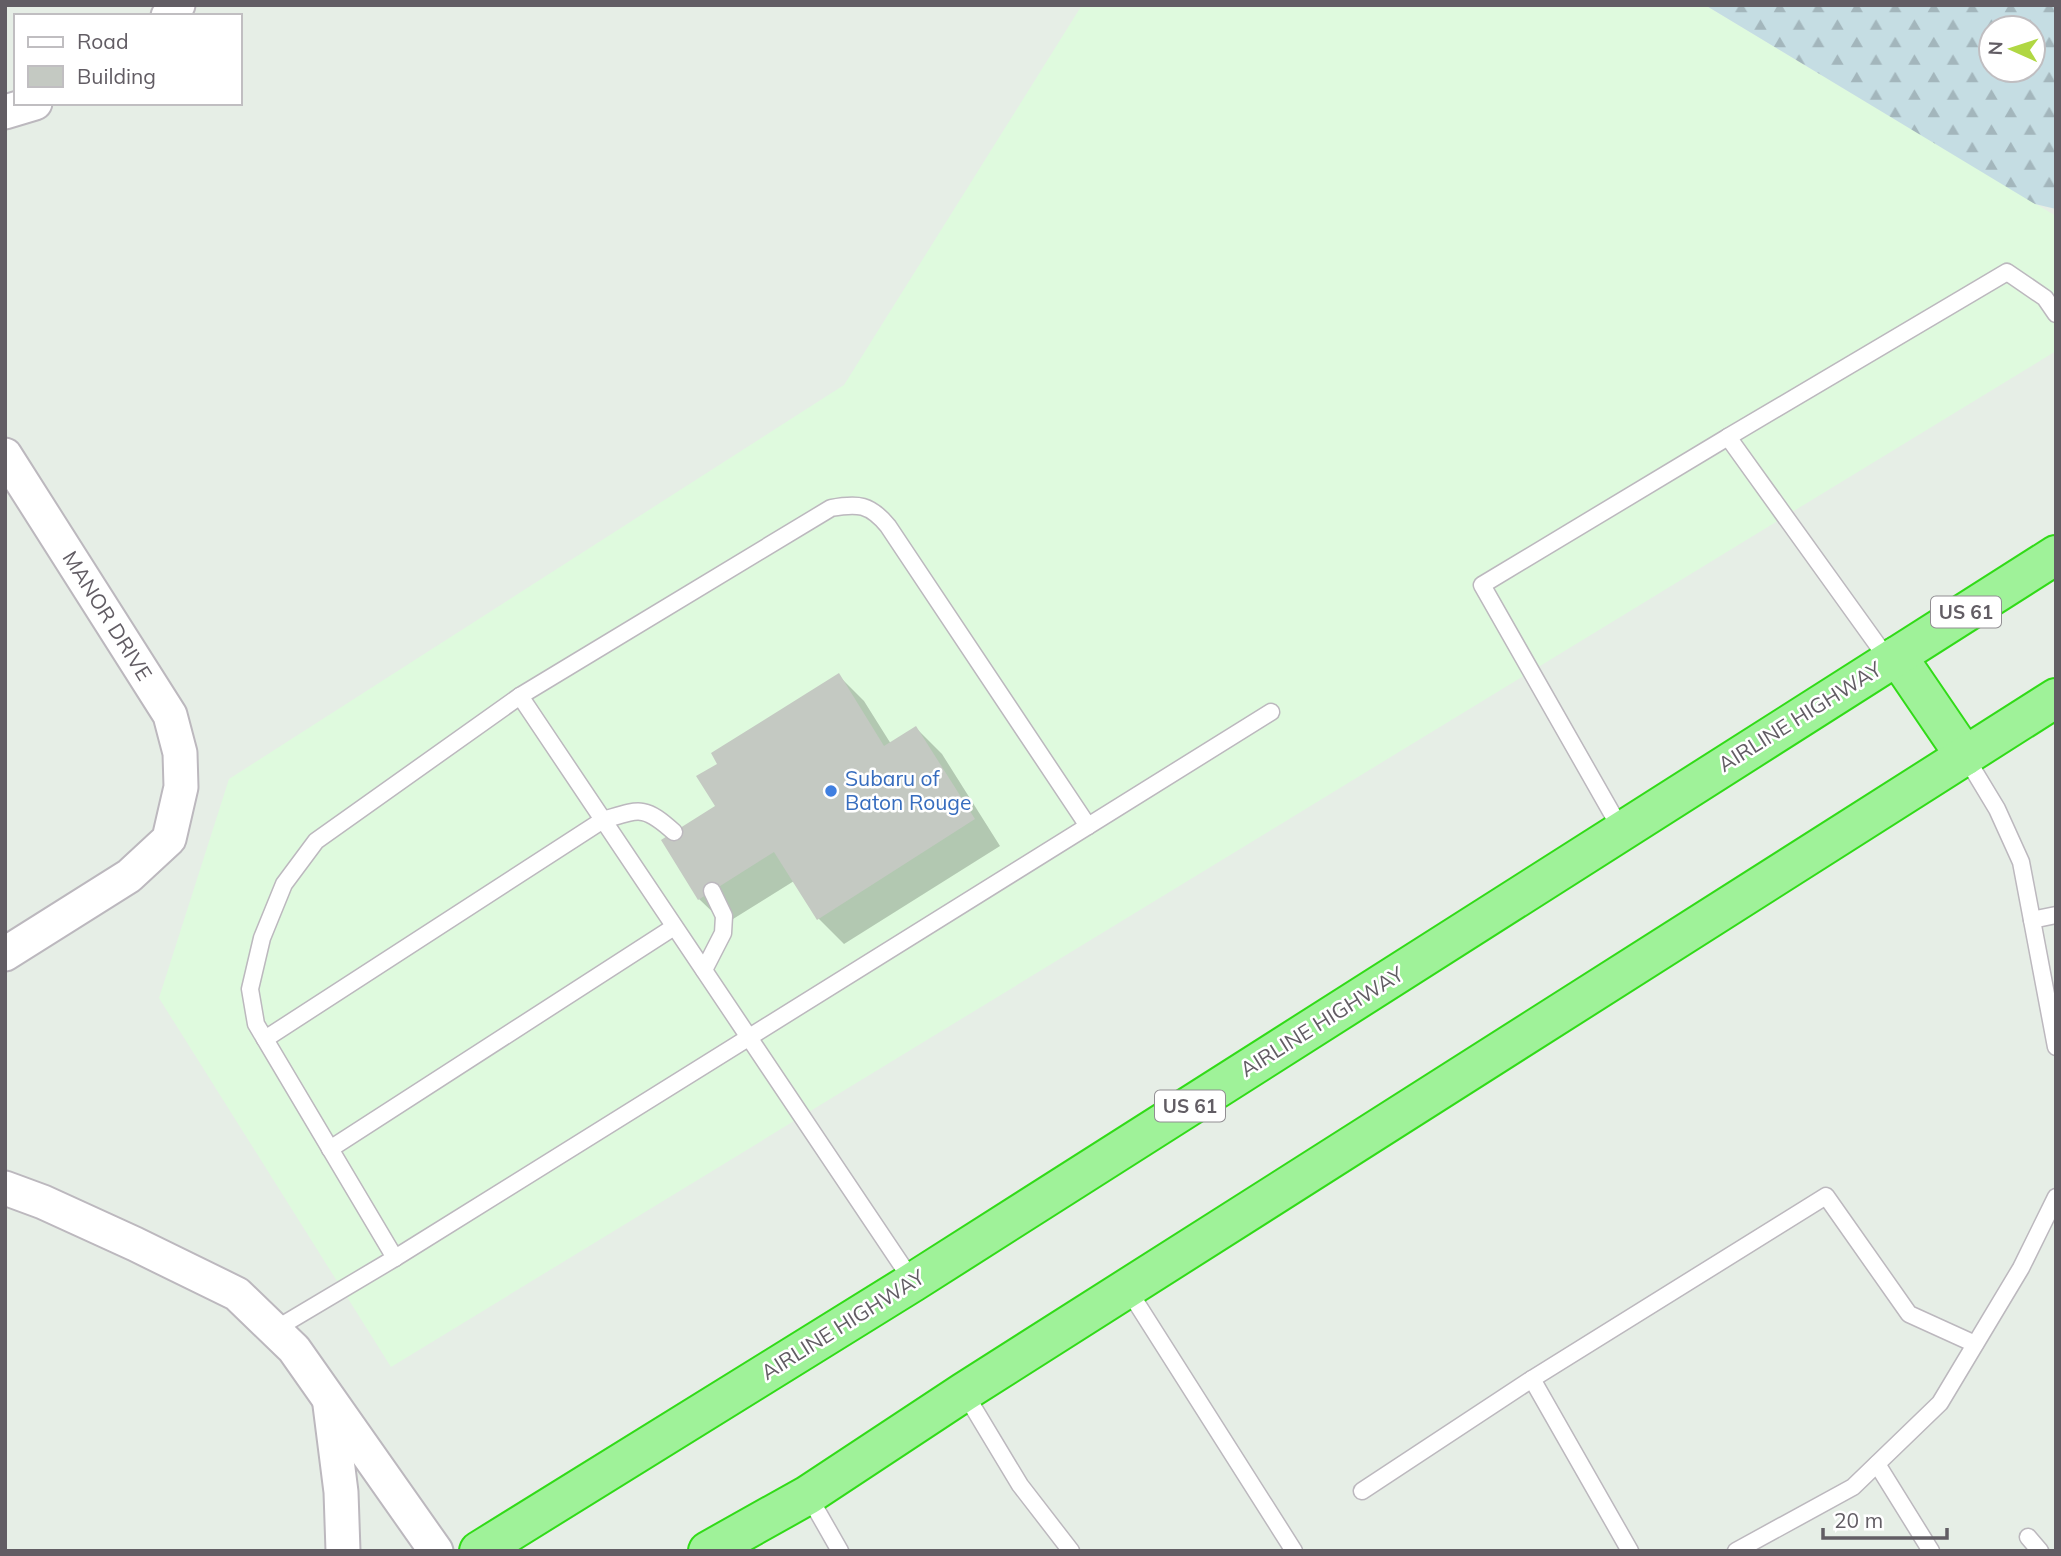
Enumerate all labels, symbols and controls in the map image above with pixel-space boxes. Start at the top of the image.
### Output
legend [14,14,242,105]
north arrow [1977,14,2047,84]
text: Road [77,28,128,54]
text: N [1983,40,2007,56]
text: Building [77,63,156,89]
street label: MANOR DRIVE [58,546,158,685]
road number: US 61 [1931,596,2001,628]
street label: AIRLINE HIGHWAY [1713,655,1886,777]
place label: Subaru of Baton Rouge [845,765,971,815]
marker: Subaru of Baton Rouge [823,783,839,799]
street label: AIRLINE HIGHWAY [1235,960,1408,1082]
road number: US 61 [1155,1090,1225,1122]
street label: AIRLINE HIGHWAY [756,1263,929,1385]
scale bar [1823,1496,1947,1540]
text: 20 m [1834,1507,1883,1533]

